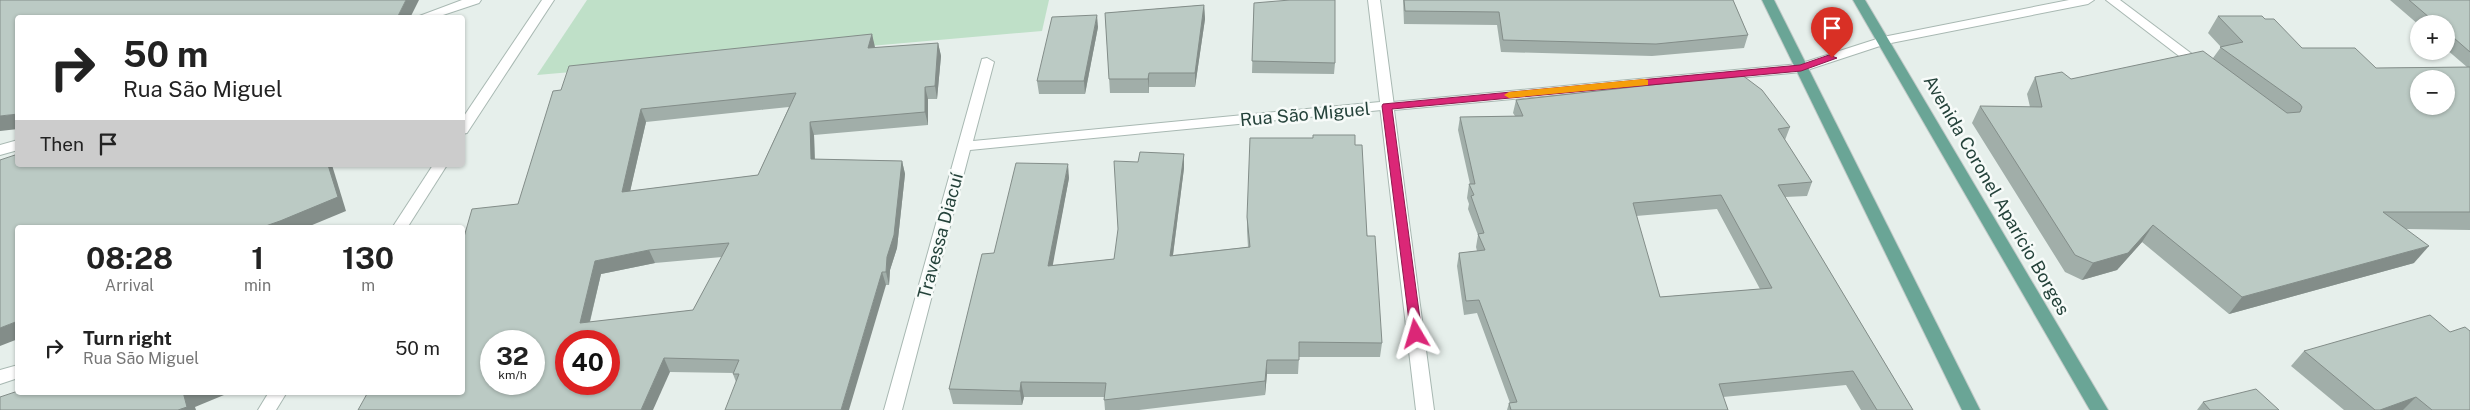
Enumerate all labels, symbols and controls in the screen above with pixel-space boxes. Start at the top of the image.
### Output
pin [1811,7,1853,58]
icon: arrive [1818,14,1846,42]
map controls [2410,15,2455,115]
button: + [2410,15,2455,60]
text: 50 m [123,34,208,75]
icon: right [40,35,105,100]
button: − [2410,70,2455,115]
street label: Avenida Coronel Aparício Borges [1920,71,2074,319]
text: Rua São Miguel [123,76,283,102]
street label: Rua São Miguel [1239,98,1371,130]
icon: arrive [94,130,122,158]
text: Then [40,133,84,155]
street label: Travessa Diacuí [913,170,967,301]
text: 08:28 [86,240,173,276]
text: 1 [251,240,264,276]
text: 130 [342,240,394,276]
text: Arrival [105,276,154,295]
text: min [244,276,271,295]
text: m [361,276,375,295]
position arrow [1389,307,1441,359]
text: Turn right [83,327,172,349]
speed limit sign: 40 [555,330,620,395]
icon: right [40,334,68,362]
text: 50 m [395,337,440,359]
text: 32 [496,341,529,371]
text: Rua São Miguel [83,349,199,368]
text: km/h [498,368,527,382]

